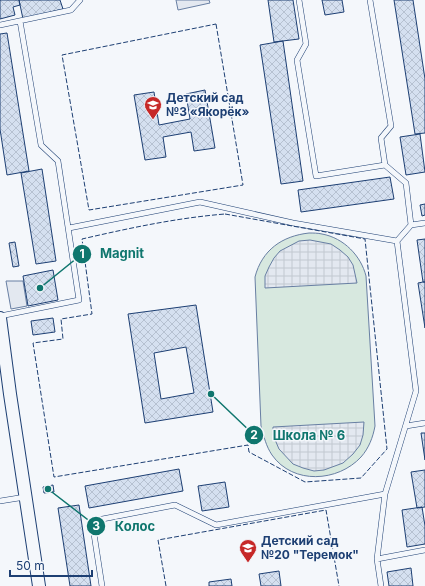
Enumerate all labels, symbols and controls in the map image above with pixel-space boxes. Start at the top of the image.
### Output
place label: Детский сад №3 «Якорёк» [166,90,249,119]
school or university icon: Детский сад №3 «Якорёк» [143,95,163,120]
callout: Magnit [72,241,153,266]
text: Magnit [100,245,144,261]
text: 1 [79,246,85,261]
callout: Школа № 6 [244,422,353,447]
text: 2 [250,427,258,442]
text: Школа № 6 [273,427,345,443]
callout: Колос [86,514,163,539]
text: 3 [92,518,100,533]
text: Колос [115,518,155,534]
place label: Детский сад №20 "Теремок" [261,533,359,562]
school or university icon: Детский сад №20 "Теремок" [238,538,258,563]
scale bar [10,552,92,578]
text: 50 m [16,558,45,573]

